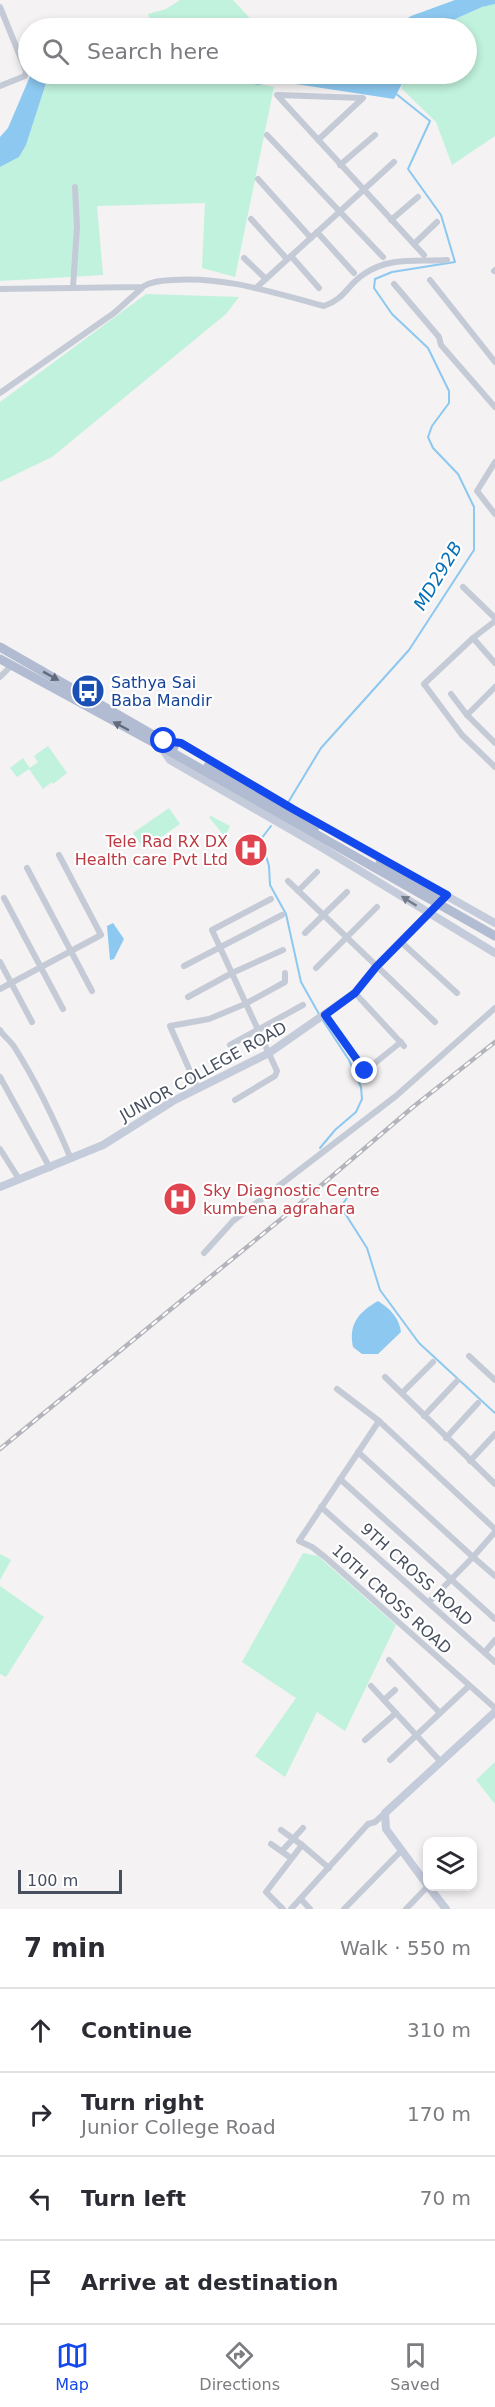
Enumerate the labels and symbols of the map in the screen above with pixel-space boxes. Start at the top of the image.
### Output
water label: MD292B [409,538,466,614]
one-way arrow [43,670,59,681]
bus stop icon: Sathya Sai Baba Mandir [70,673,106,709]
place label: Sathya Sai Baba Mandir [111,673,212,710]
one-way arrow [112,721,129,731]
route start [150,727,176,753]
place label: Tele Rad RX DX Health care Pvt Ltd [75,832,228,869]
hospital icon: Tele Rad RX DX Health care Pvt Ltd [233,832,269,868]
one-way arrow [401,895,417,906]
street label: JUNIOR COLLEGE ROAD [116,1018,290,1126]
route end [351,1057,377,1083]
hospital icon: Sky Diagnostic Centre kumbena agrahara [162,1181,198,1217]
place label: Sky Diagnostic Centre kumbena agrahara [203,1181,380,1218]
street label: 9TH CROSS ROAD [357,1519,477,1630]
street label: 10TH CROSS ROAD [328,1541,455,1658]
scale bar [18,1867,122,1894]

